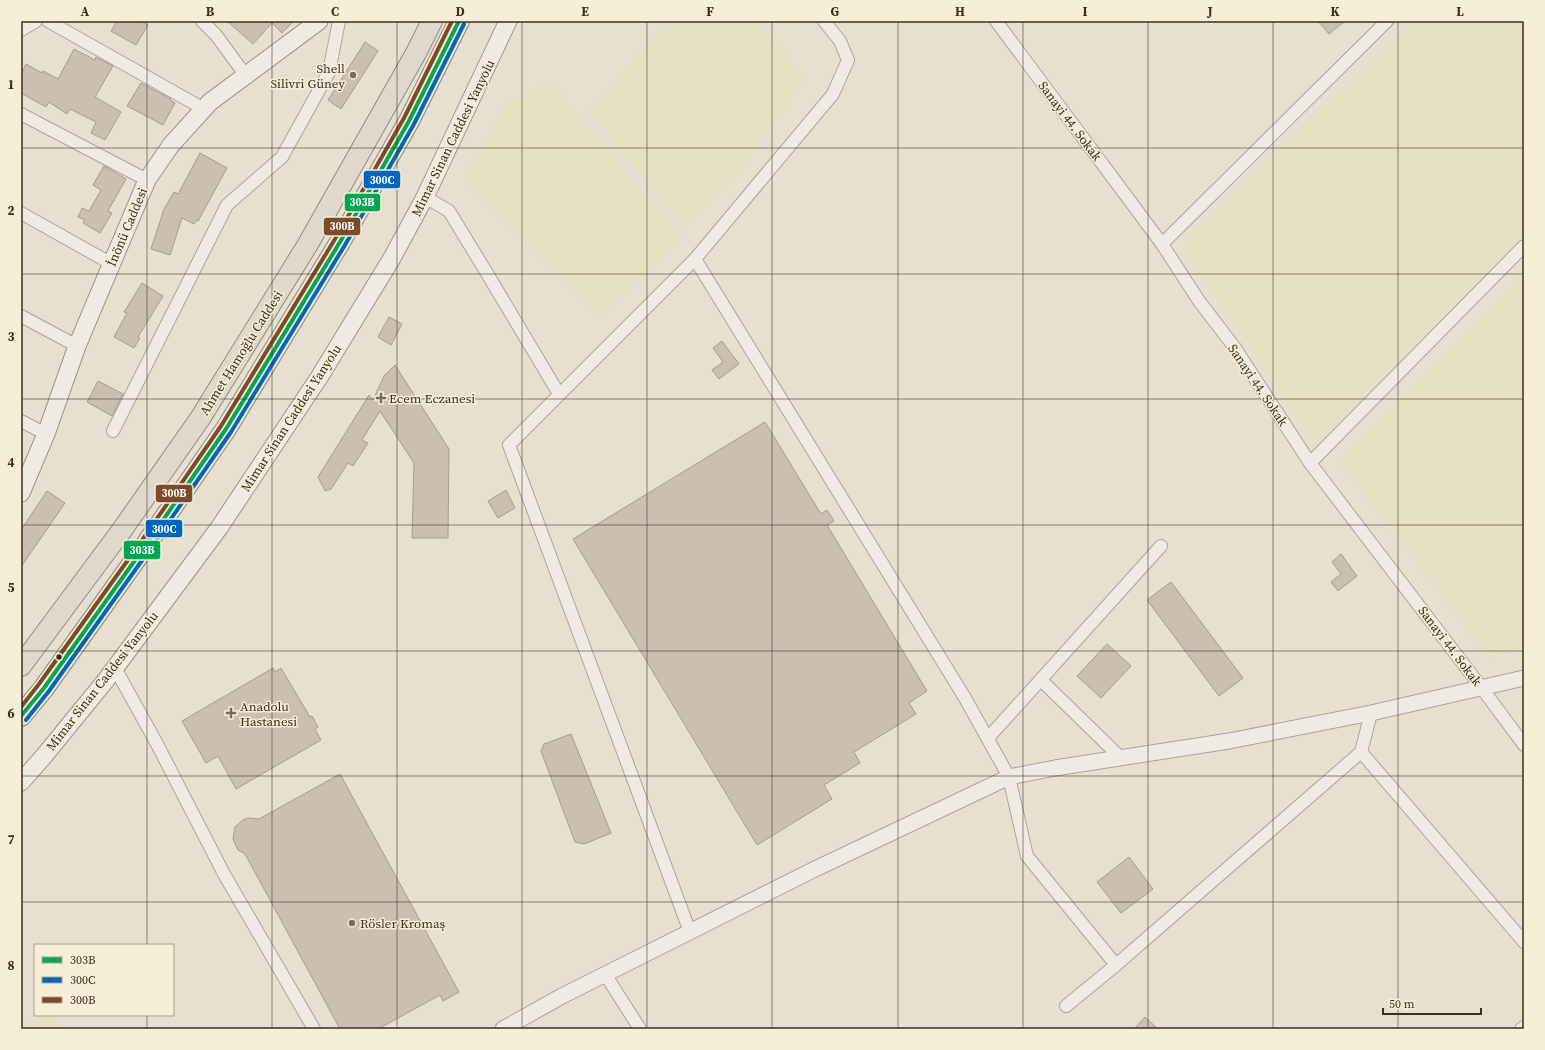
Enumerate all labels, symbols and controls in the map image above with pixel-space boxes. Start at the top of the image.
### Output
text: A [81,3,90,20]
text: B [206,3,215,20]
text: C [331,3,339,20]
text: D [455,3,465,20]
text: E [581,3,589,20]
text: F [706,3,714,20]
text: G [831,3,840,20]
text: H [955,3,965,20]
text: I [1082,3,1088,20]
text: J [1206,3,1213,20]
text: K [1330,3,1340,20]
text: L [1456,3,1464,20]
street label: Mimar Sinan Caddesi Yanyolu [408,56,499,219]
place label: Shell Silivri Güney [270,60,345,92]
marker: Shell Silivri Güney [348,70,358,80]
text: 1 [7,76,15,93]
street label: Sanayi 44. Sokak [1034,78,1106,165]
line badge: 300C [363,170,401,189]
text: 300C [370,173,395,188]
street label: İnönü Caddesi [103,185,151,269]
line badge: 303B [344,193,381,212]
text: 303B [349,195,375,210]
text: 2 [7,202,15,219]
line badge: 300B [323,217,361,236]
text: 300B [329,219,355,234]
street label: Ahmet Hamoğlu Caddesi [196,287,286,419]
text: 3 [7,328,15,345]
street label: Mimar Sinan Caddesi Yanyolu [237,341,345,495]
street label: Sanayi 44. Sokak [1224,341,1292,430]
place label: Ecem Eczanesi [389,390,475,407]
marker: Ecem Eczanesi [376,393,386,403]
text: 4 [7,454,15,471]
line badge: 300B [155,484,193,503]
text: 300B [161,486,187,501]
line badge: 300C [145,519,183,538]
text: 300C [152,522,177,537]
line badge: 303B [123,540,161,560]
text: 303B [129,543,155,558]
text: 5 [7,579,15,596]
street label: Sanayi 44. Sokak [1414,603,1486,690]
street label: Mimar Sinan Caddesi Yanyolu [42,607,162,754]
unlabelled marker [54,652,64,662]
place label: Anadolu Hastanesi [240,698,297,730]
text: 6 [7,705,15,722]
marker: Anadolu Hastanesi [225,707,237,719]
text: 7 [7,831,15,848]
place label: Rösler Kromaş [360,915,446,932]
marker: Rösler Kromaş [347,918,357,928]
legend [34,944,174,1016]
text: 303B [70,952,96,968]
text: 8 [7,957,15,974]
text: 300C [70,972,96,988]
scale bar [1383,990,1481,1016]
text: 300B [70,992,96,1008]
text: 50 m [1389,996,1415,1012]

